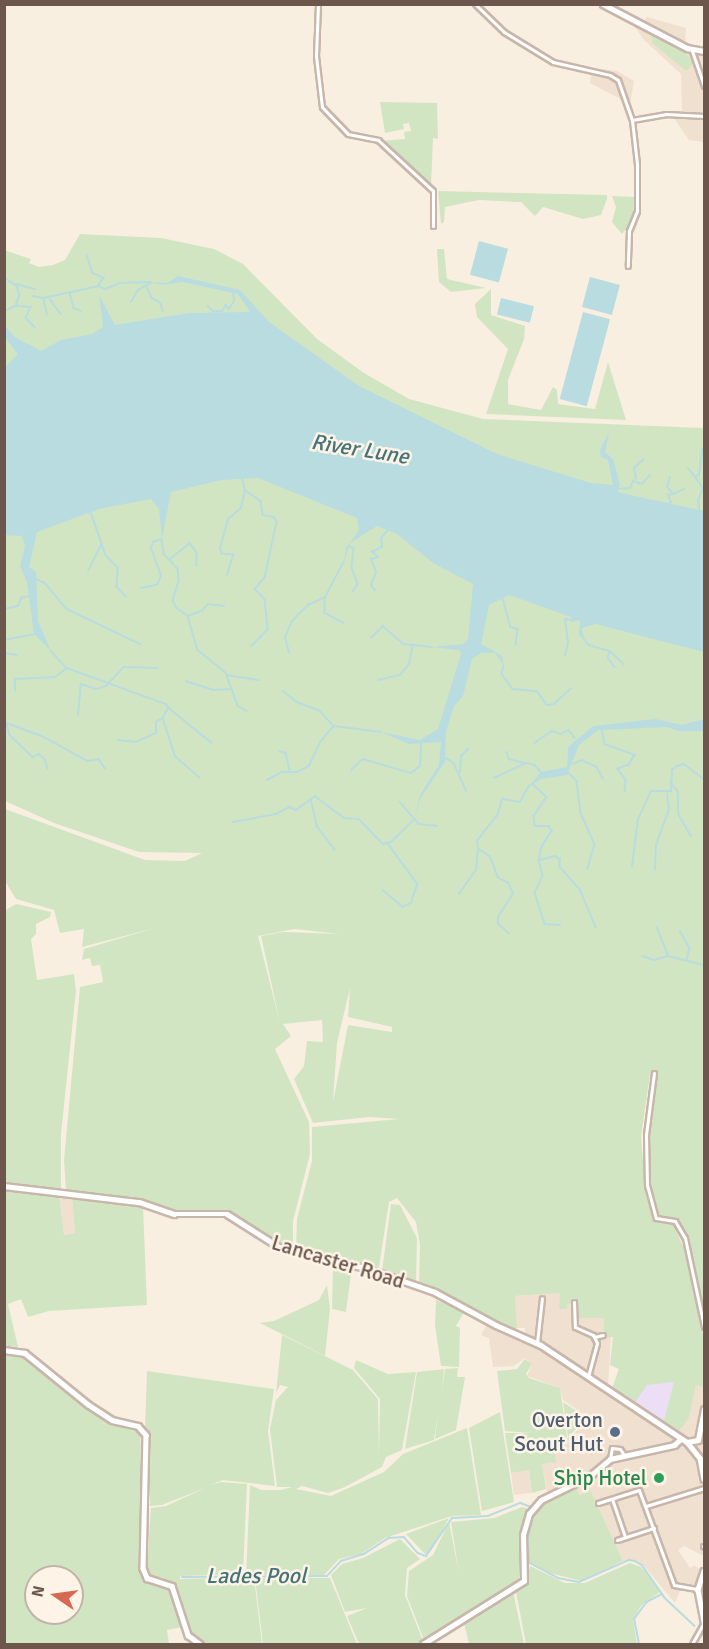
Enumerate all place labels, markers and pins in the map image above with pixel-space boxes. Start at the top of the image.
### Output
place label: Overton Scout Hut [514,1407,603,1457]
marker: Overton Scout Hut [608,1425,622,1439]
place label: Ship Hotel [554,1465,647,1491]
marker: Ship Hotel [652,1471,666,1485]

